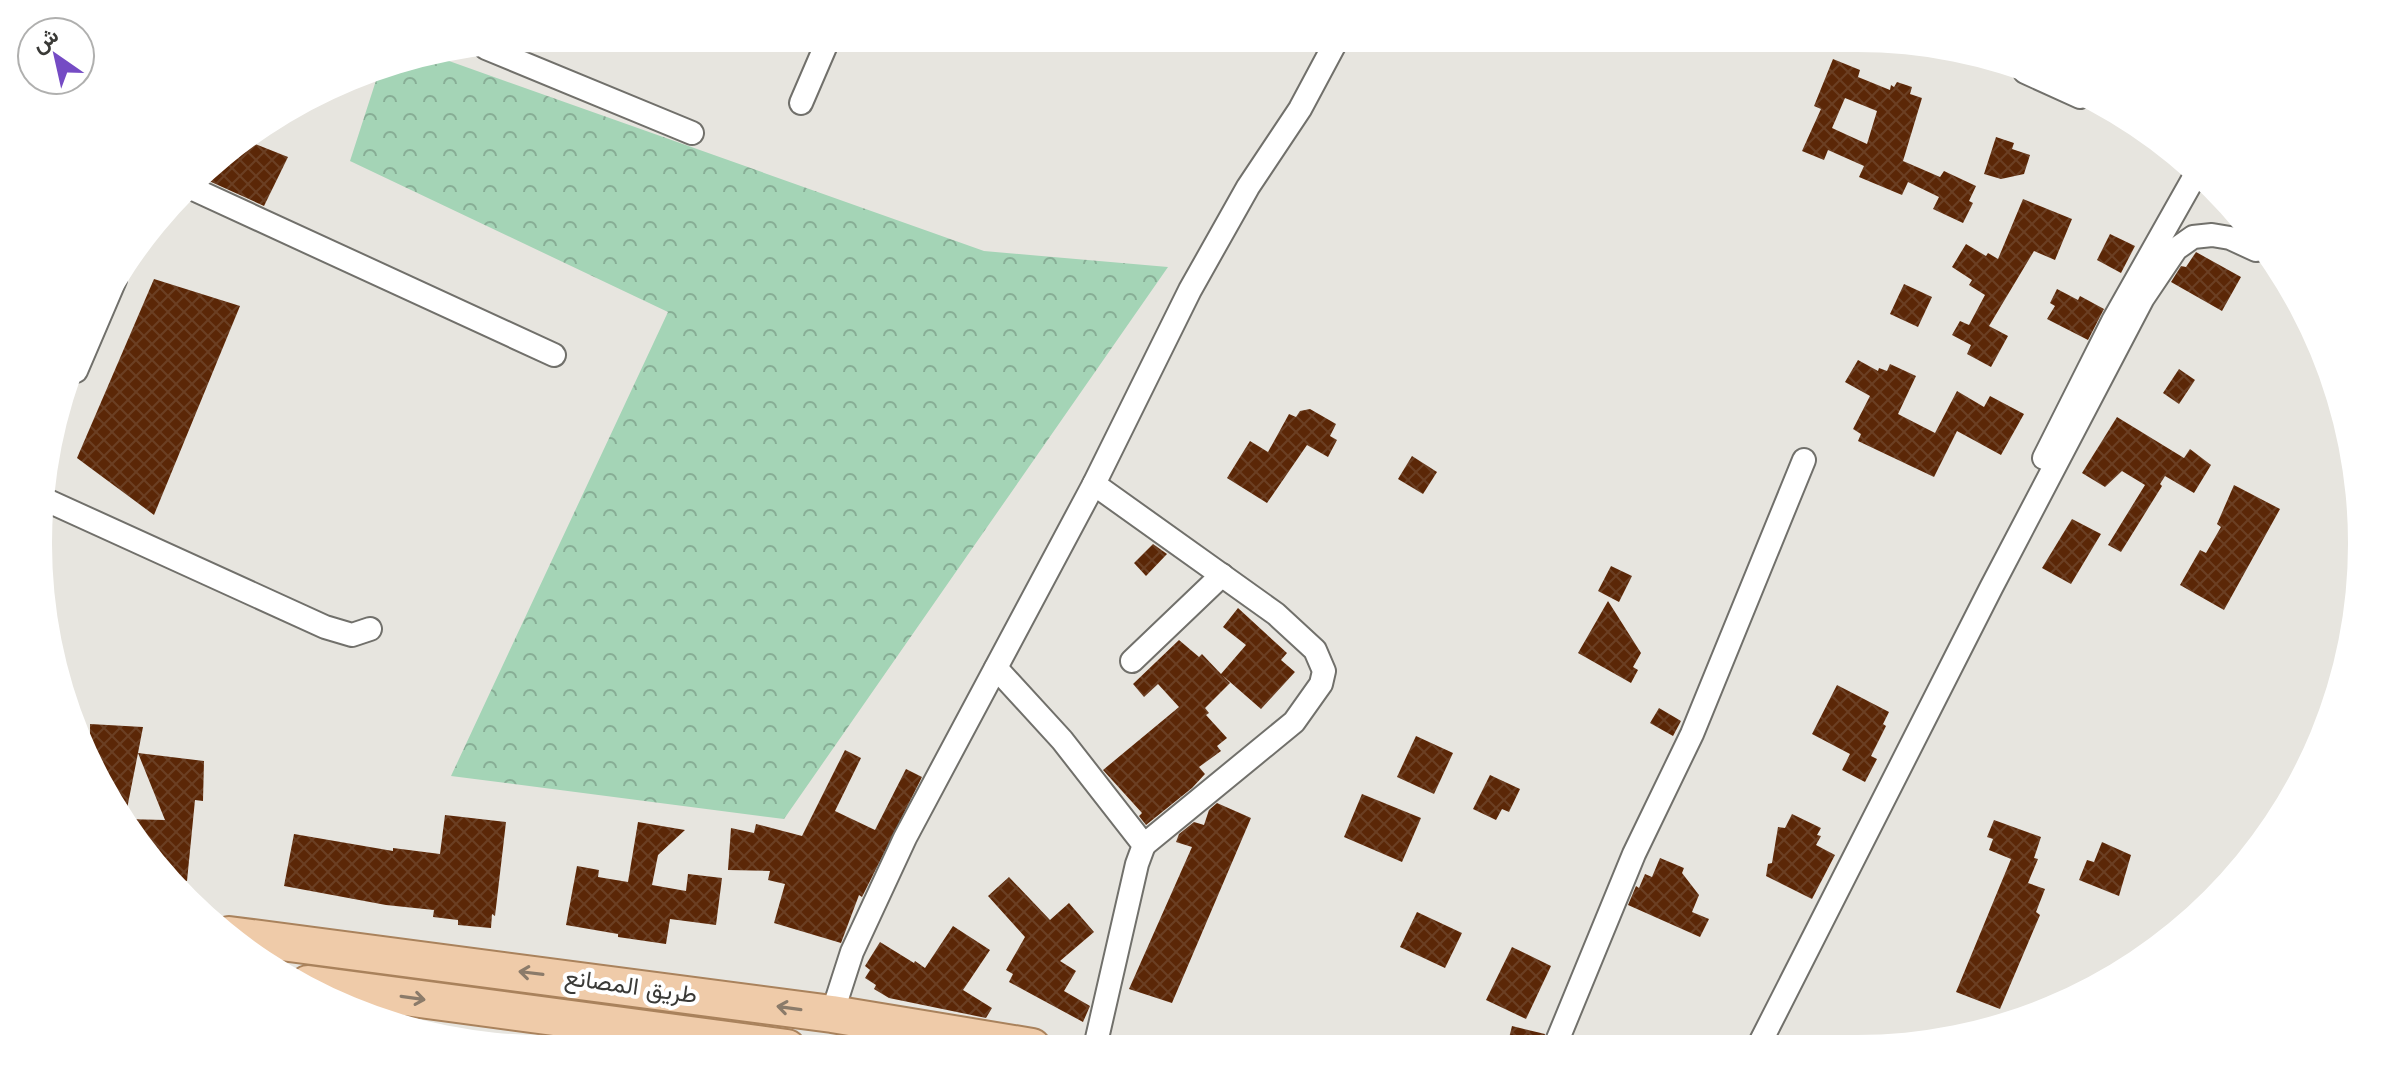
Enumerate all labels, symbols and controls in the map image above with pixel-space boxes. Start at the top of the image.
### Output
north arrow [16,16,96,96]
text: ش [27,22,64,58]
street label: طريق المصانع [563,963,699,1012]
one-way arrow [519,965,544,980]
one-way arrow [400,991,425,1006]
one-way arrow [776,1000,803,1015]

